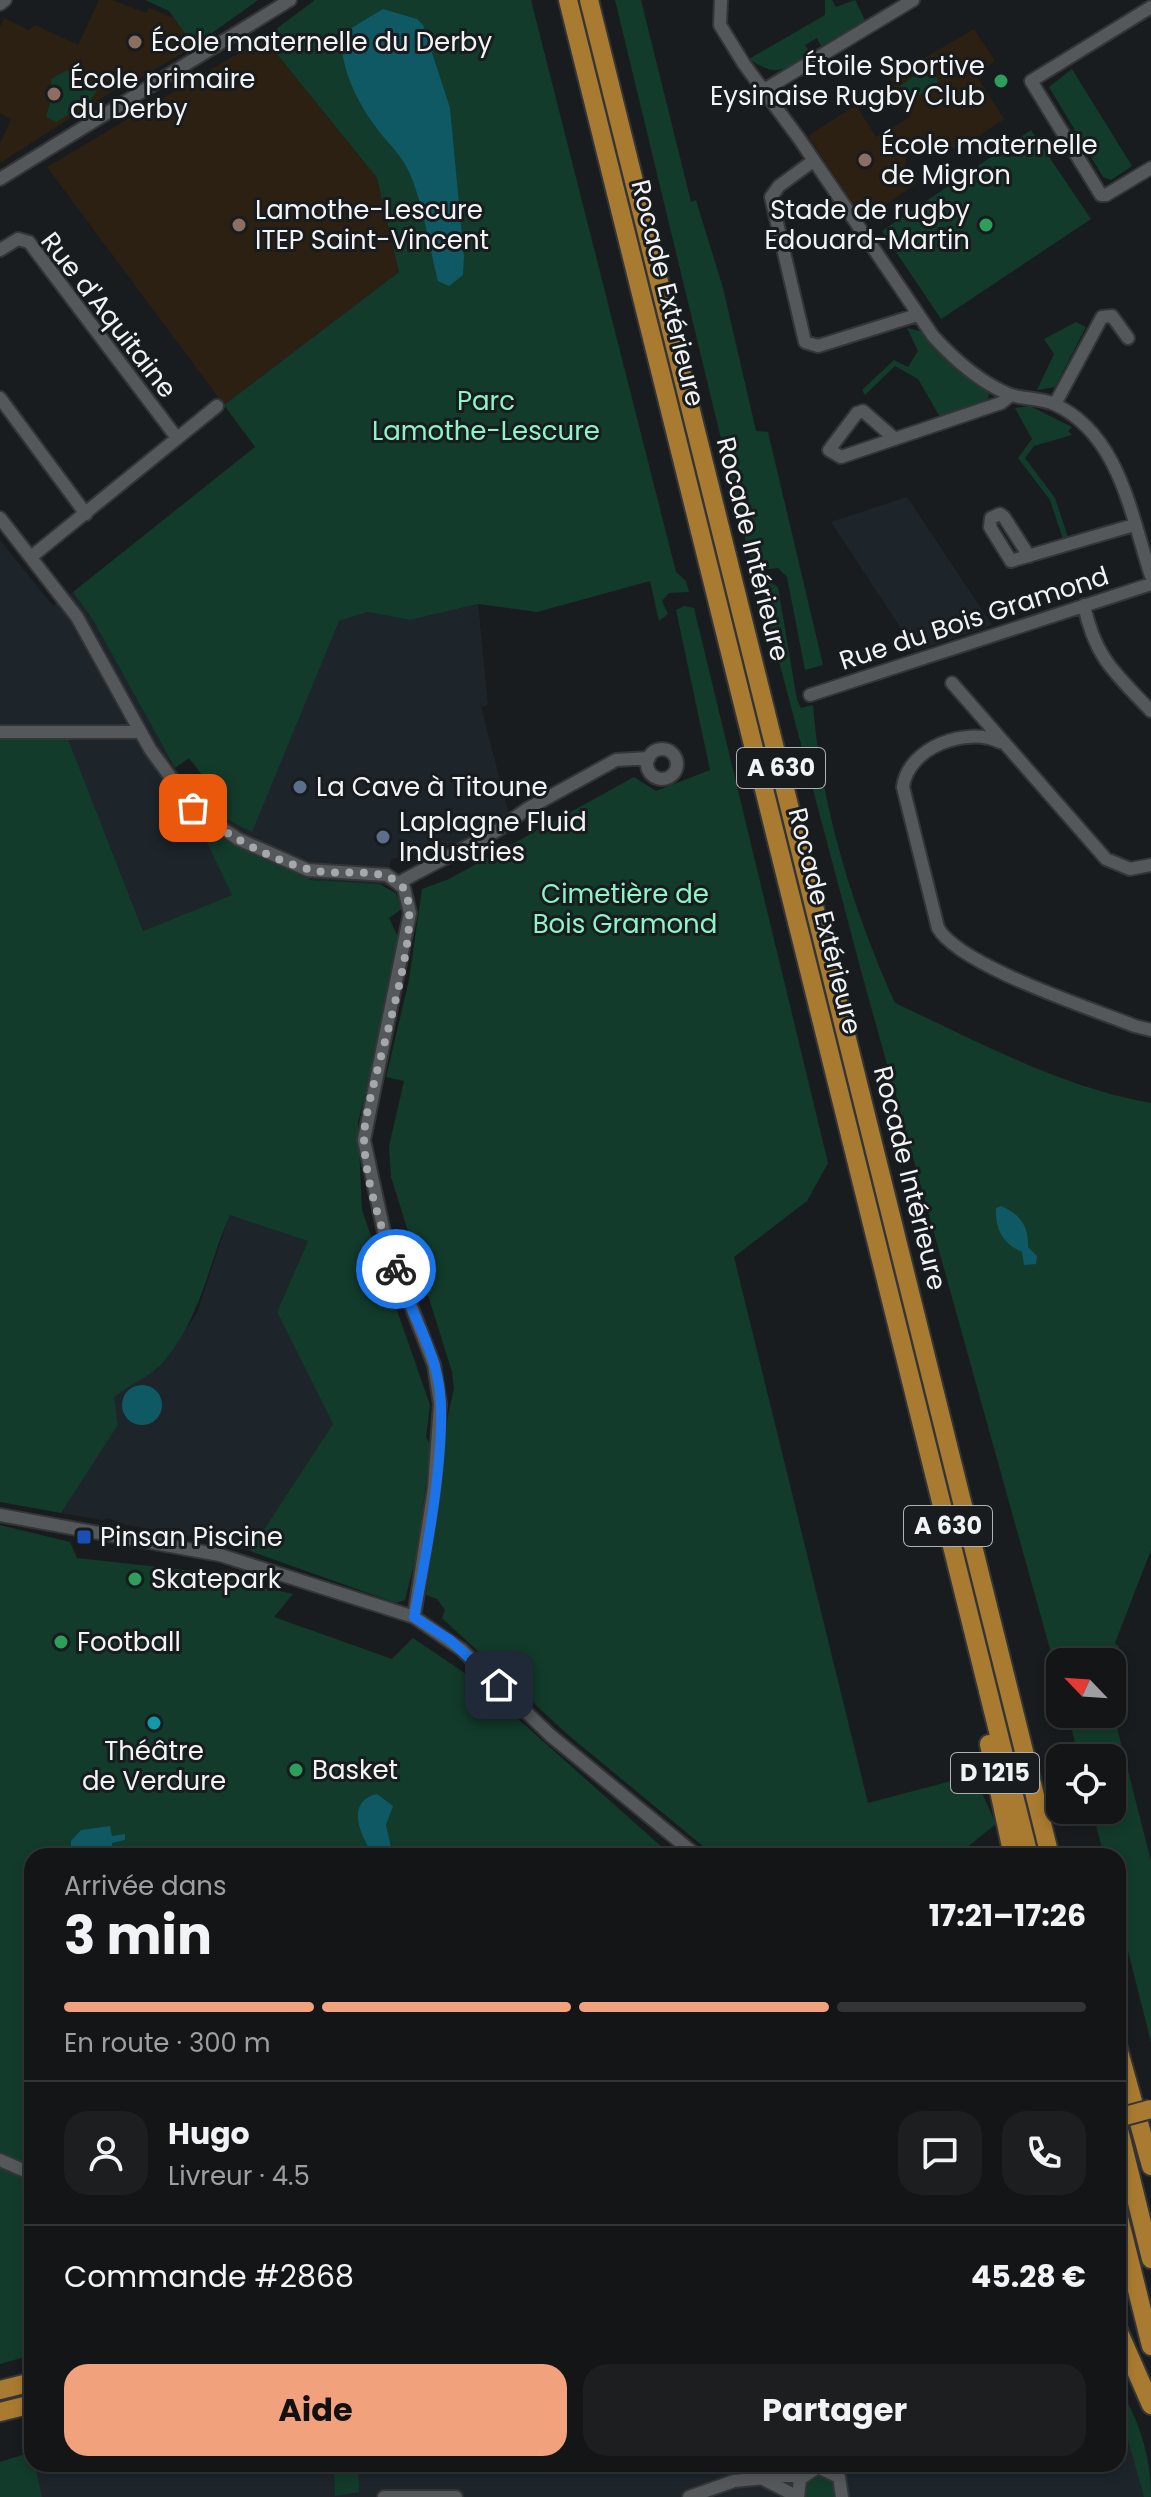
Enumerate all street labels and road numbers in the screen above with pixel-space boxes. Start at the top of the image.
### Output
street label: Rocade Extérieure [622,176,714,410]
street label: Rue d'Aquitaine [33,225,185,405]
street label: Rocade Intérieure [708,433,798,665]
street label: Rue du Bois Gramond [835,557,1113,679]
road number: A 630 [737,748,825,788]
street label: Rocade Extérieure [779,804,871,1038]
street label: Rocade Intérieure [865,1062,955,1294]
road number: A 630 [904,1506,992,1546]
road number: D 1215 [951,1753,1039,1793]

